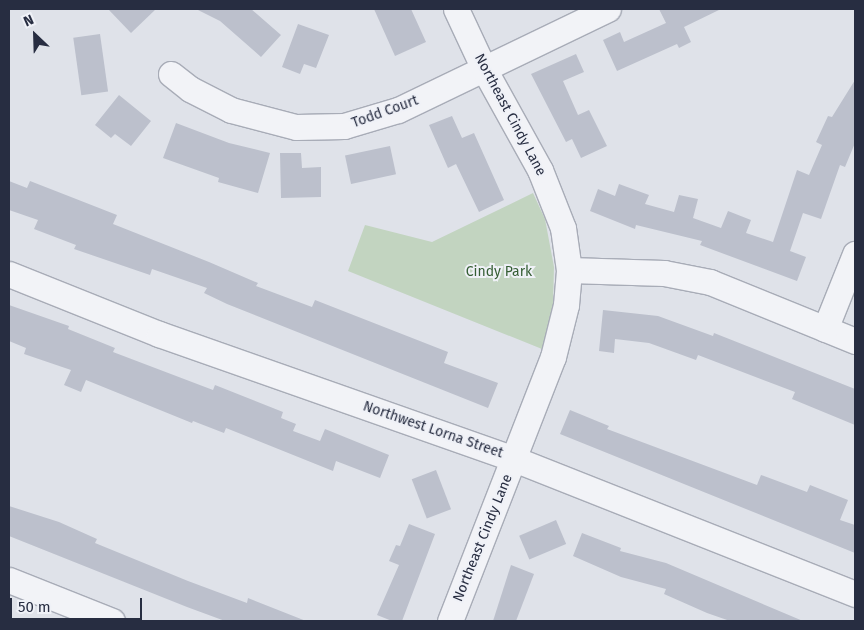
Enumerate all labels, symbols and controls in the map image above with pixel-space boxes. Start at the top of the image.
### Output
north arrow [10,10,60,60]
text: N [21,11,36,30]
street label: Northeast Cindy Lane [471,51,549,179]
street label: Todd Court [350,92,420,132]
park label: Cindy Park [466,264,532,280]
street label: Northwest Lorna Street [361,398,505,462]
street label: Northeast Cindy Lane [450,472,516,604]
scale bar [12,588,145,620]
text: 50 m [18,598,51,616]

